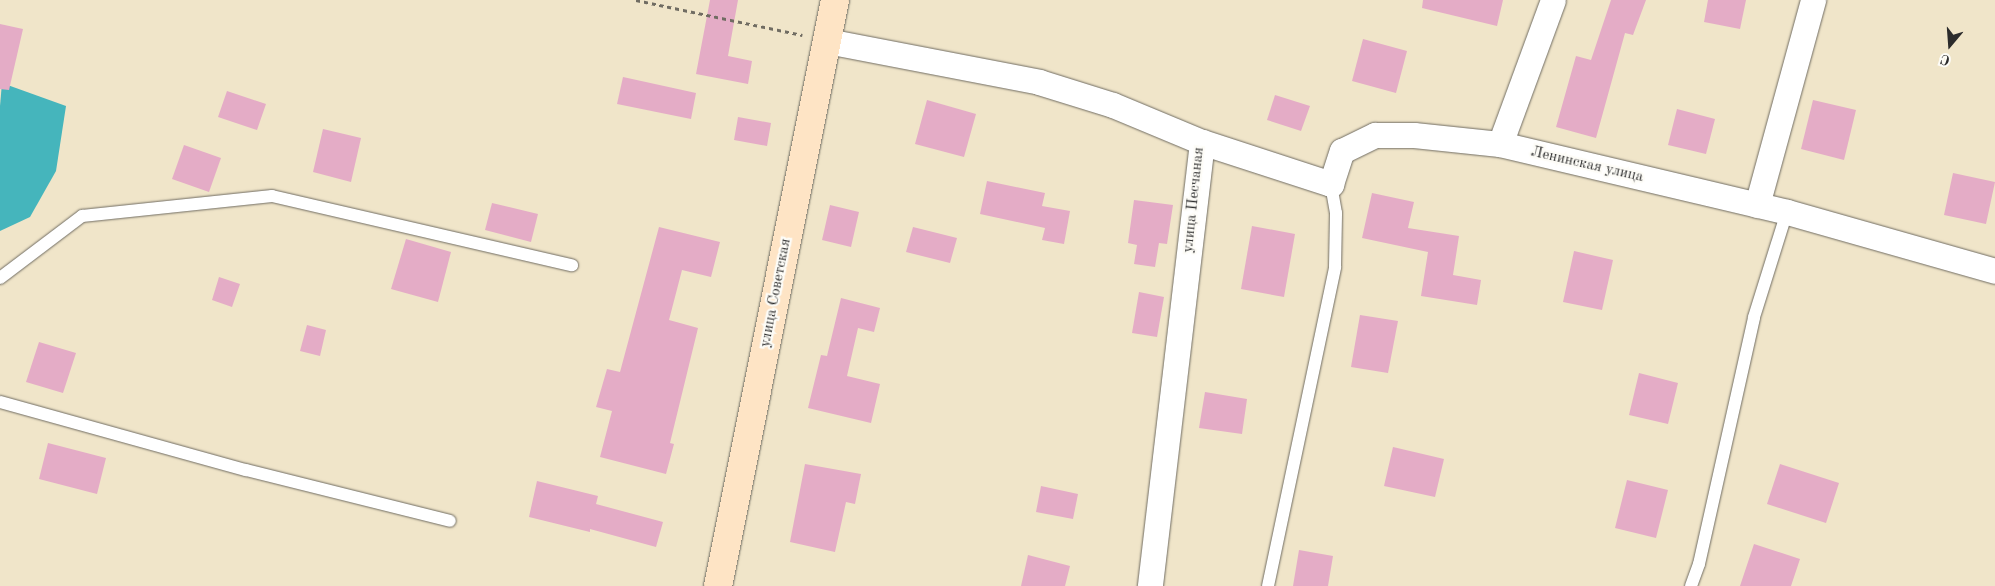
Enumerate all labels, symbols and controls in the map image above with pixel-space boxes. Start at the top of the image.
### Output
north arrow [1925,20,1975,70]
text: С [1939,51,1952,67]
street label: Ленинская улица [1529,143,1645,187]
street label: улица Песчаная [1180,146,1208,254]
street label: улица Советская [757,237,795,349]

